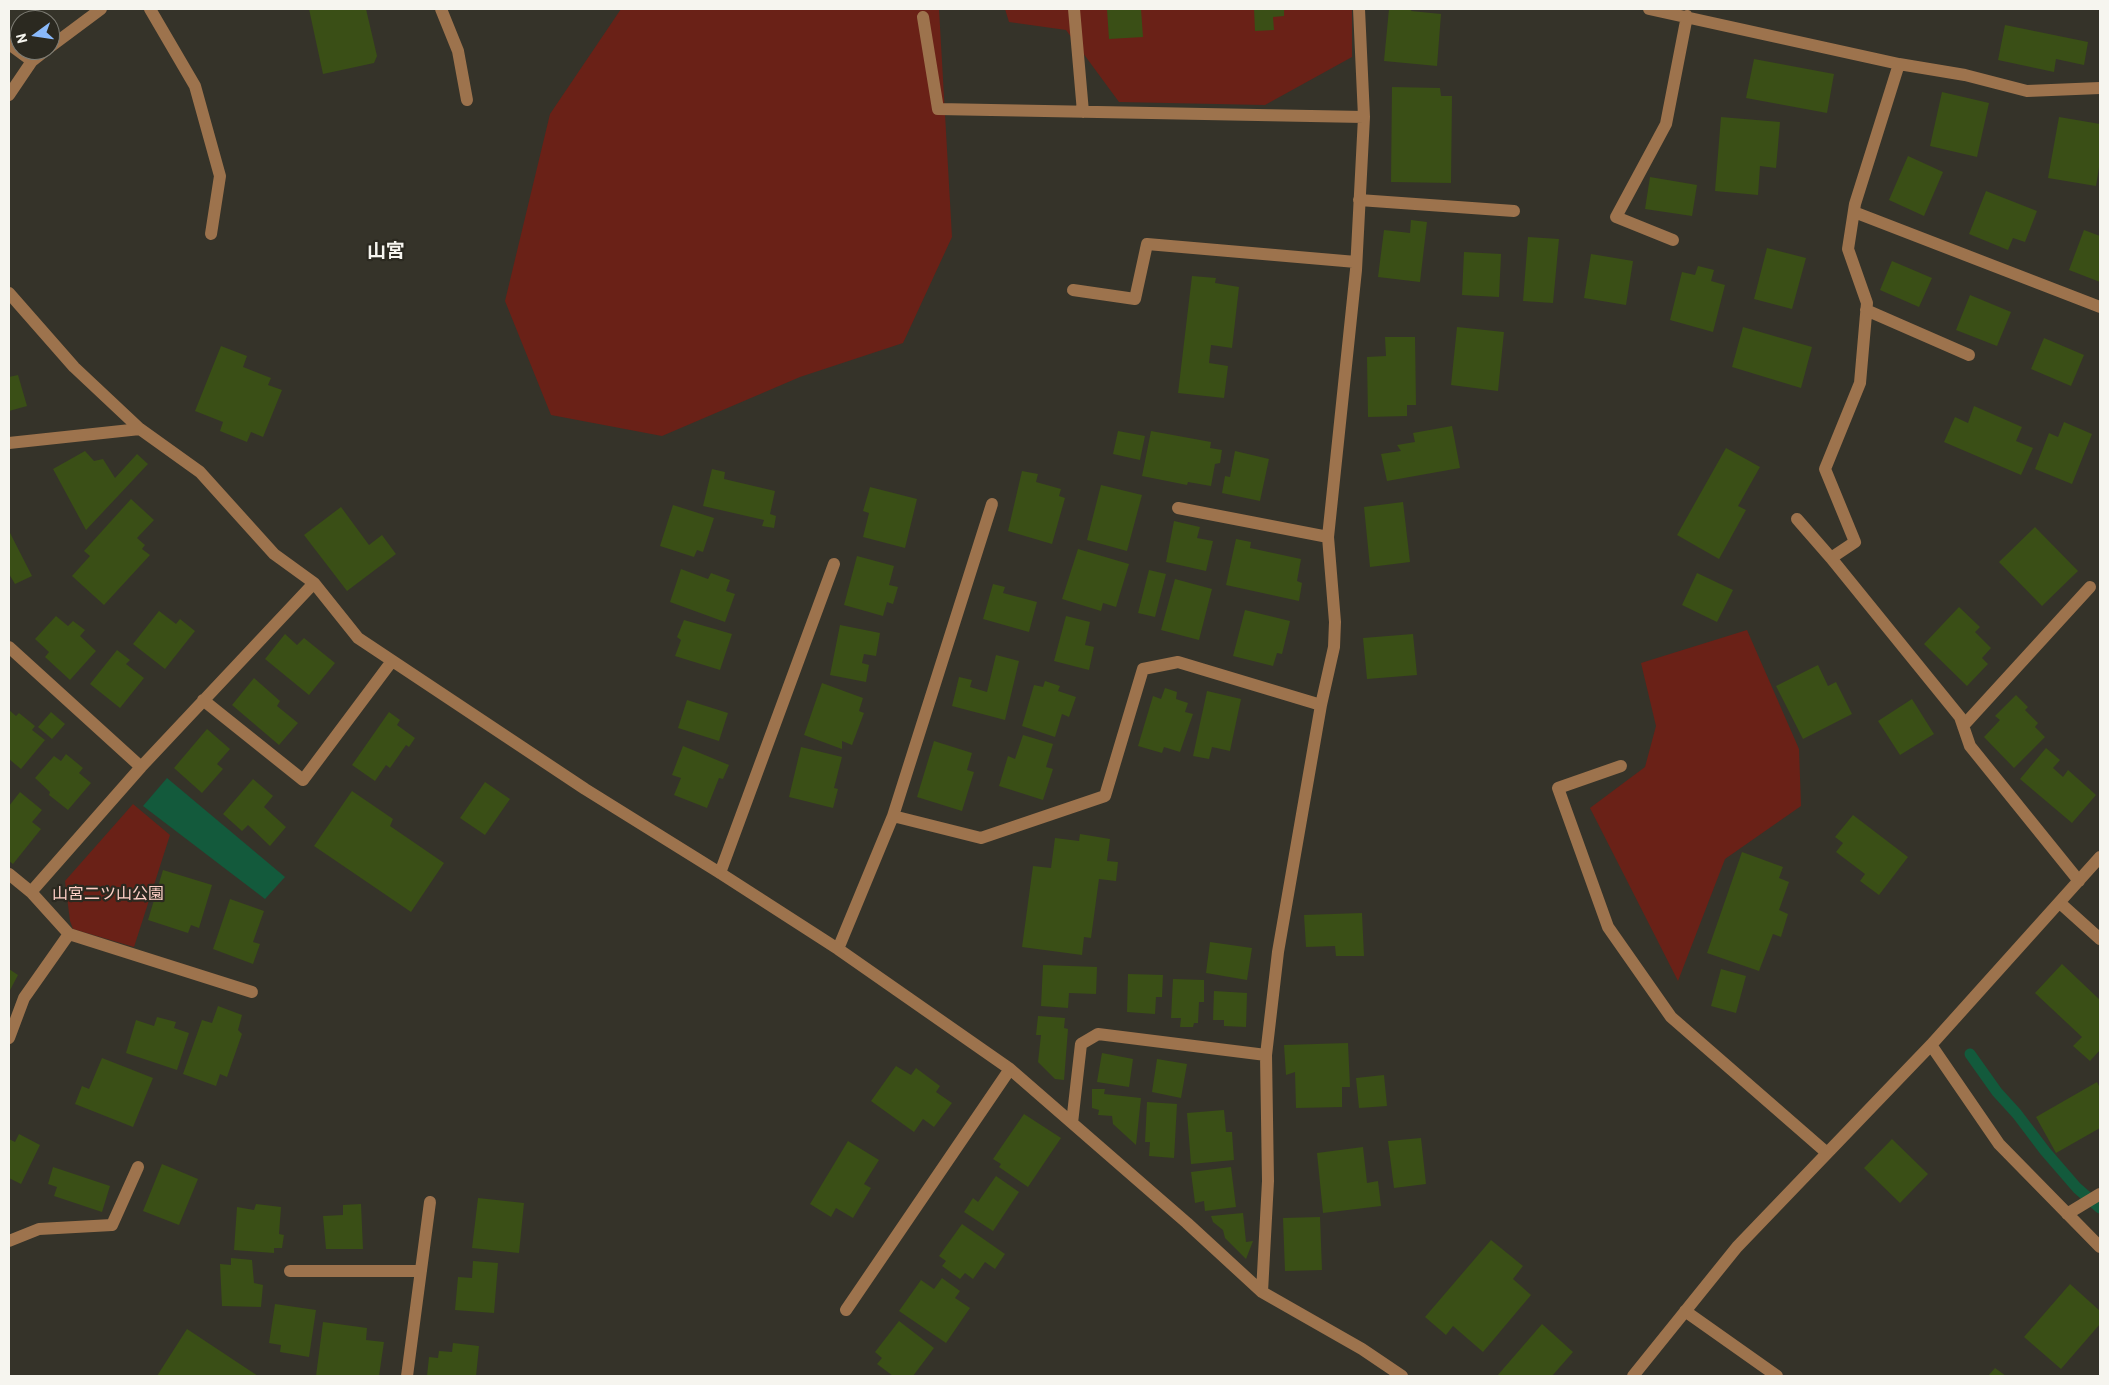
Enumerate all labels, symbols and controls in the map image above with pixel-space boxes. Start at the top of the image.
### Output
north arrow [10,10,60,60]
text: N [12,32,30,45]
district label: 山宮 [367,240,405,262]
park label: 山宮二ツ山公園 [52,884,164,904]

